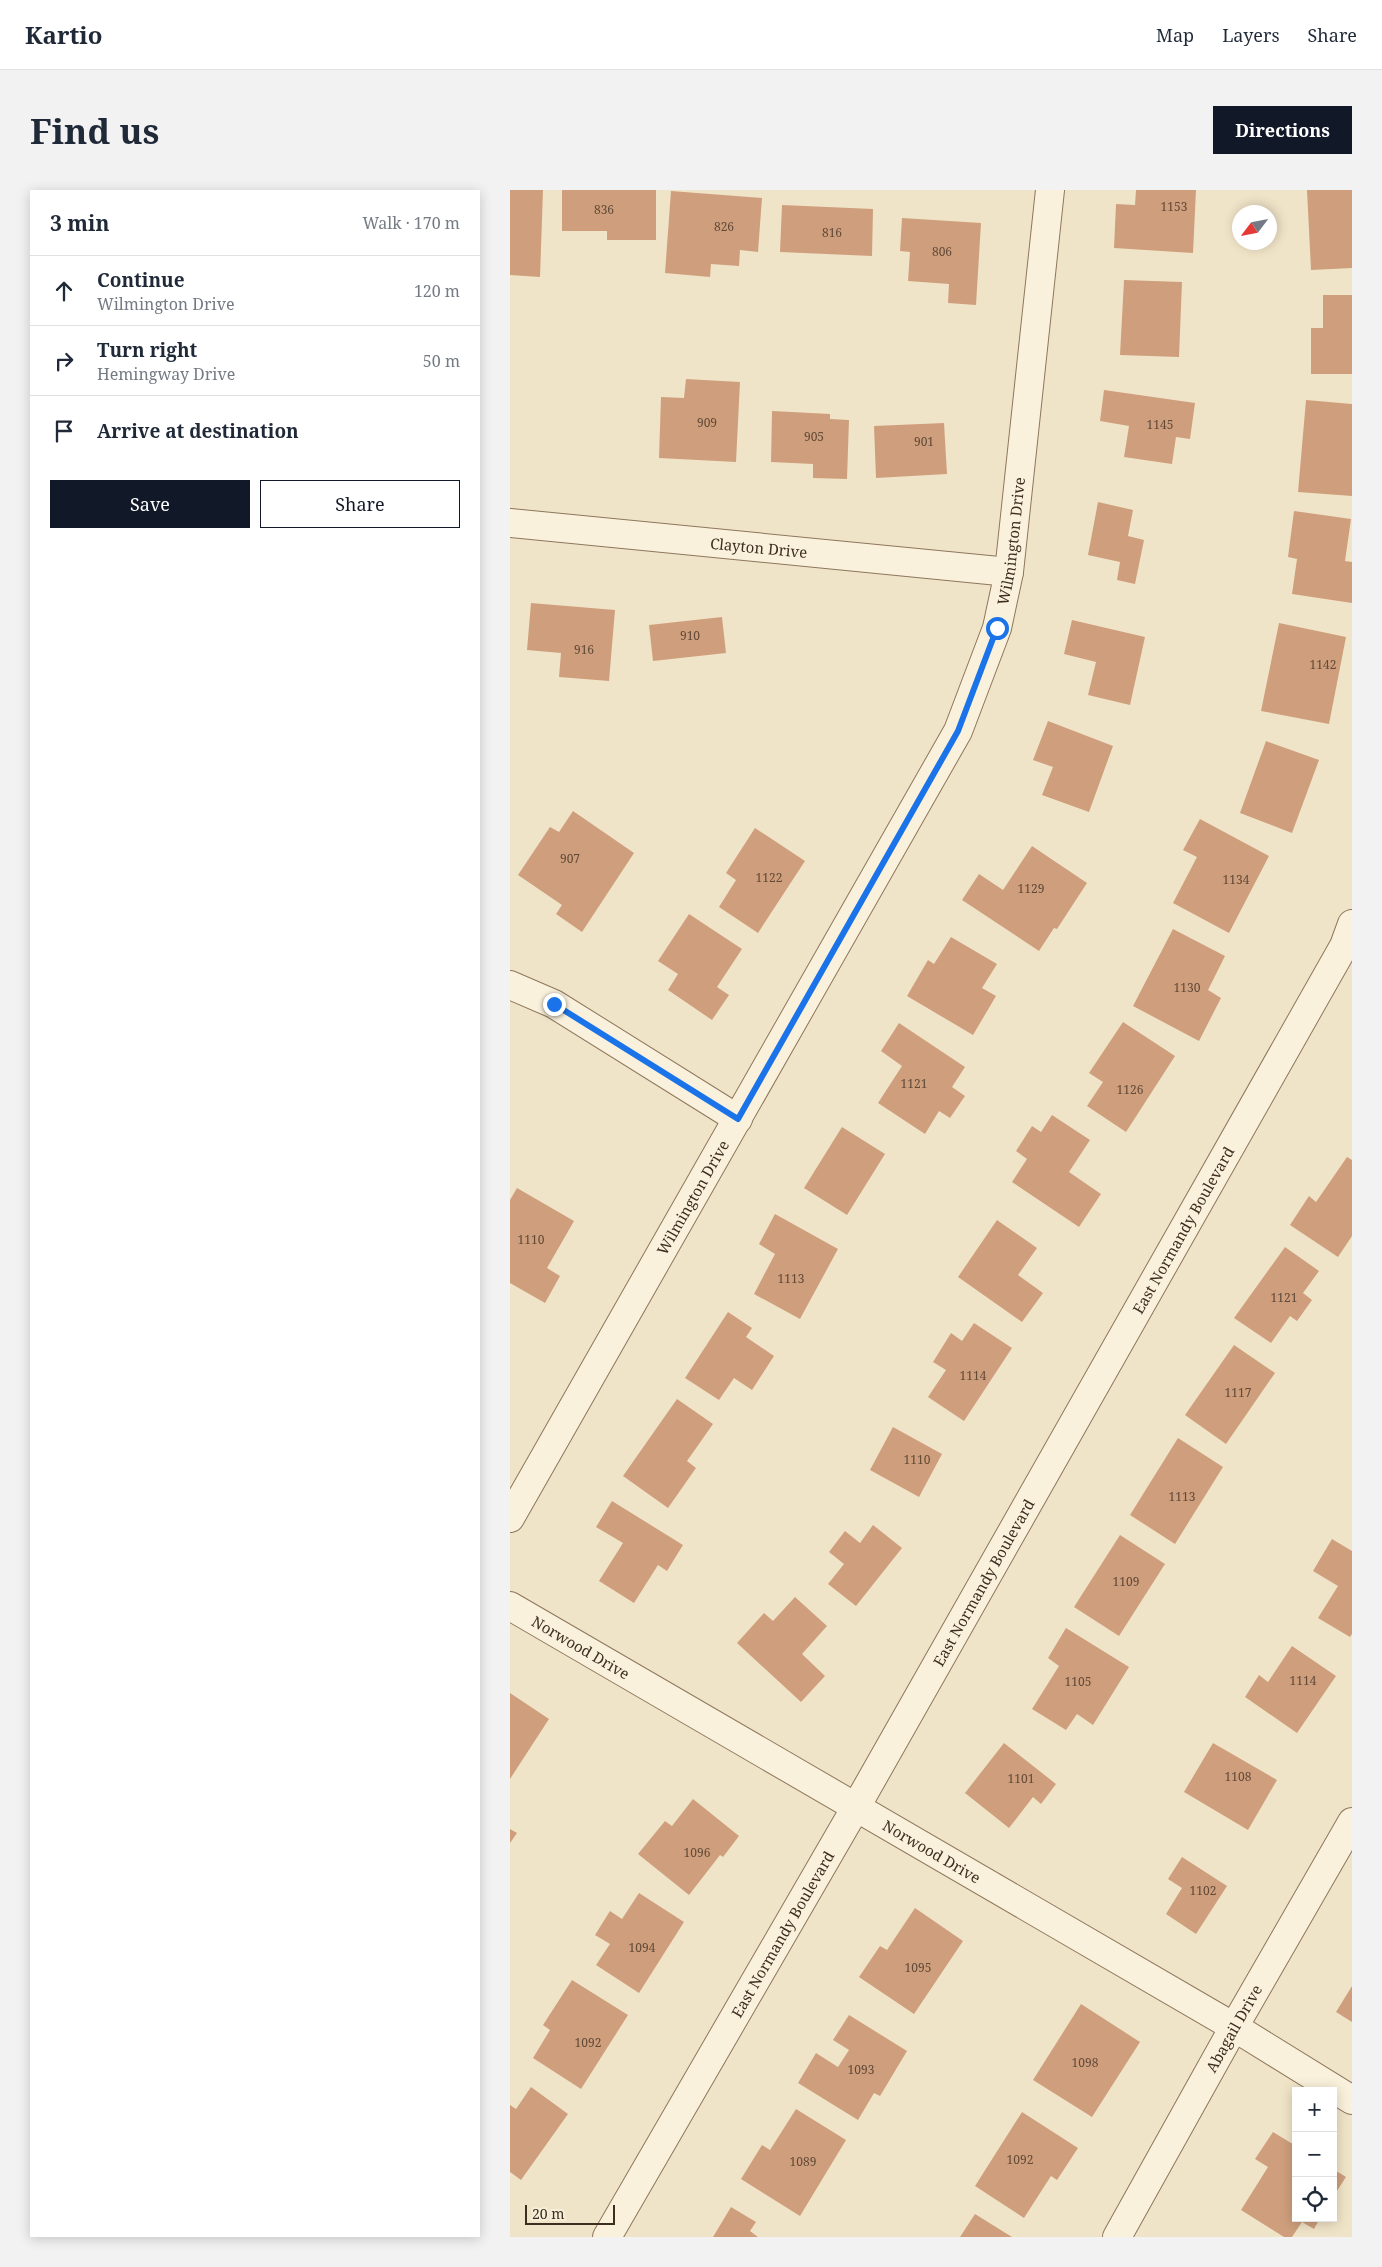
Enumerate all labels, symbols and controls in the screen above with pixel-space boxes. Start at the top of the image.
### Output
text: Kartio [25,18,102,51]
text: Map [1156,23,1194,47]
text: Layers [1222,23,1280,47]
text: Share [1308,23,1357,47]
button: Directions [1213,106,1352,154]
text: Find us [30,107,159,154]
house number: 1153 [1161,198,1188,215]
house number: 836 [594,201,614,218]
north arrow [1232,205,1277,250]
text: 3 min [50,209,109,237]
text: Walk · 170 m [363,212,460,234]
house number: 826 [714,218,734,235]
house number: 816 [822,224,842,241]
house number: 806 [932,243,952,260]
text: Continue [97,267,185,293]
icon: ahead [50,277,78,305]
text: 120 m [414,280,460,302]
text: Wilmington Drive [97,293,234,315]
text: Turn right [97,337,197,363]
icon: right [50,347,78,375]
text: 50 m [423,350,460,372]
text: Hemingway Drive [97,363,235,385]
house number: 909 [697,414,717,431]
house number: 1145 [1147,416,1173,433]
icon: arrive [50,417,78,445]
text: Arrive at destination [97,418,299,444]
house number: 905 [804,428,824,445]
house number: 901 [914,433,934,450]
street label: Wilmington Drive [992,476,1029,607]
button: Save [50,480,250,528]
button: Share [260,480,460,528]
street label: Clayton Drive [709,533,808,562]
route start [986,617,1009,640]
house number: 910 [680,627,700,644]
house number: 916 [574,641,594,658]
house number: 1142 [1310,656,1336,673]
house number: 907 [560,850,580,867]
house number: 1122 [756,869,782,886]
house number: 1134 [1223,871,1250,888]
house number: 1129 [1018,880,1044,897]
house number: 1130 [1174,979,1201,996]
route end [543,993,566,1016]
house number: 1121 [901,1075,927,1092]
house number: 1126 [1117,1081,1144,1098]
street label: Wilmington Drive [652,1136,733,1258]
street label: East Normandy Boulevard [1128,1143,1238,1317]
house number: 1110 [518,1231,545,1248]
house number: 1113 [778,1270,805,1287]
house number: 1121 [1271,1289,1297,1306]
house number: 1114 [960,1367,987,1384]
house number: 1117 [1225,1384,1252,1401]
house number: 1110 [904,1451,931,1468]
house number: 1113 [1169,1488,1196,1505]
street label: East Normandy Boulevard [928,1495,1039,1670]
house number: 1109 [1113,1573,1139,1590]
street label: Norwood Drive [528,1611,633,1684]
house number: 1114 [1290,1672,1317,1689]
house number: 1105 [1065,1673,1091,1690]
house number: 1108 [1225,1768,1252,1785]
house number: 1101 [1008,1770,1034,1787]
street label: Norwood Drive [879,1815,984,1888]
house number: 1096 [684,1844,711,1861]
street label: East Normandy Boulevard [726,1847,838,2021]
house number: 1102 [1190,1882,1216,1899]
house number: 1094 [629,1939,656,1956]
house number: 1095 [905,1959,931,1976]
street label: Abagail Drive [1201,1981,1266,2076]
house number: 1092 [575,2034,601,2051]
house number: 1098 [1072,2054,1099,2071]
house number: 1093 [848,2061,875,2078]
map controls [1292,2087,1337,2222]
button: + [1292,2087,1337,2132]
button: − [1292,2132,1337,2177]
house number: 1092 [1007,2151,1033,2168]
house number: 1089 [790,2153,816,2170]
button: locate [1292,2177,1337,2222]
scale bar [525,2202,615,2225]
text: 20 m [532,2204,565,2223]

